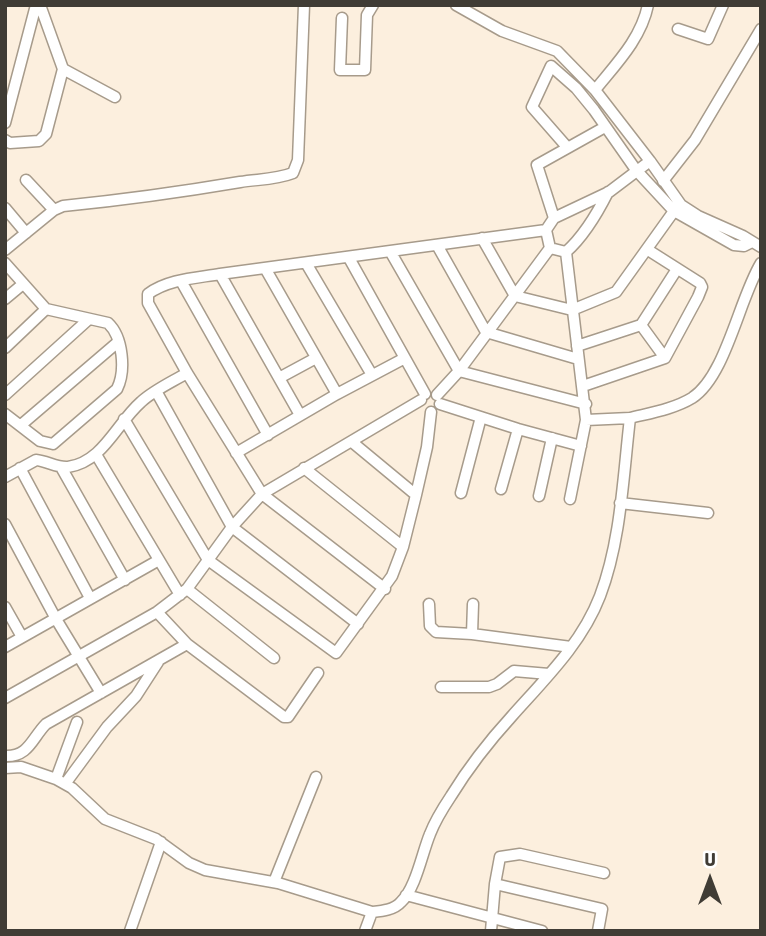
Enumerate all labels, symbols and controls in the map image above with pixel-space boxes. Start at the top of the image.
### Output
north arrow [675,845,745,915]
text: U [704,848,716,870]

